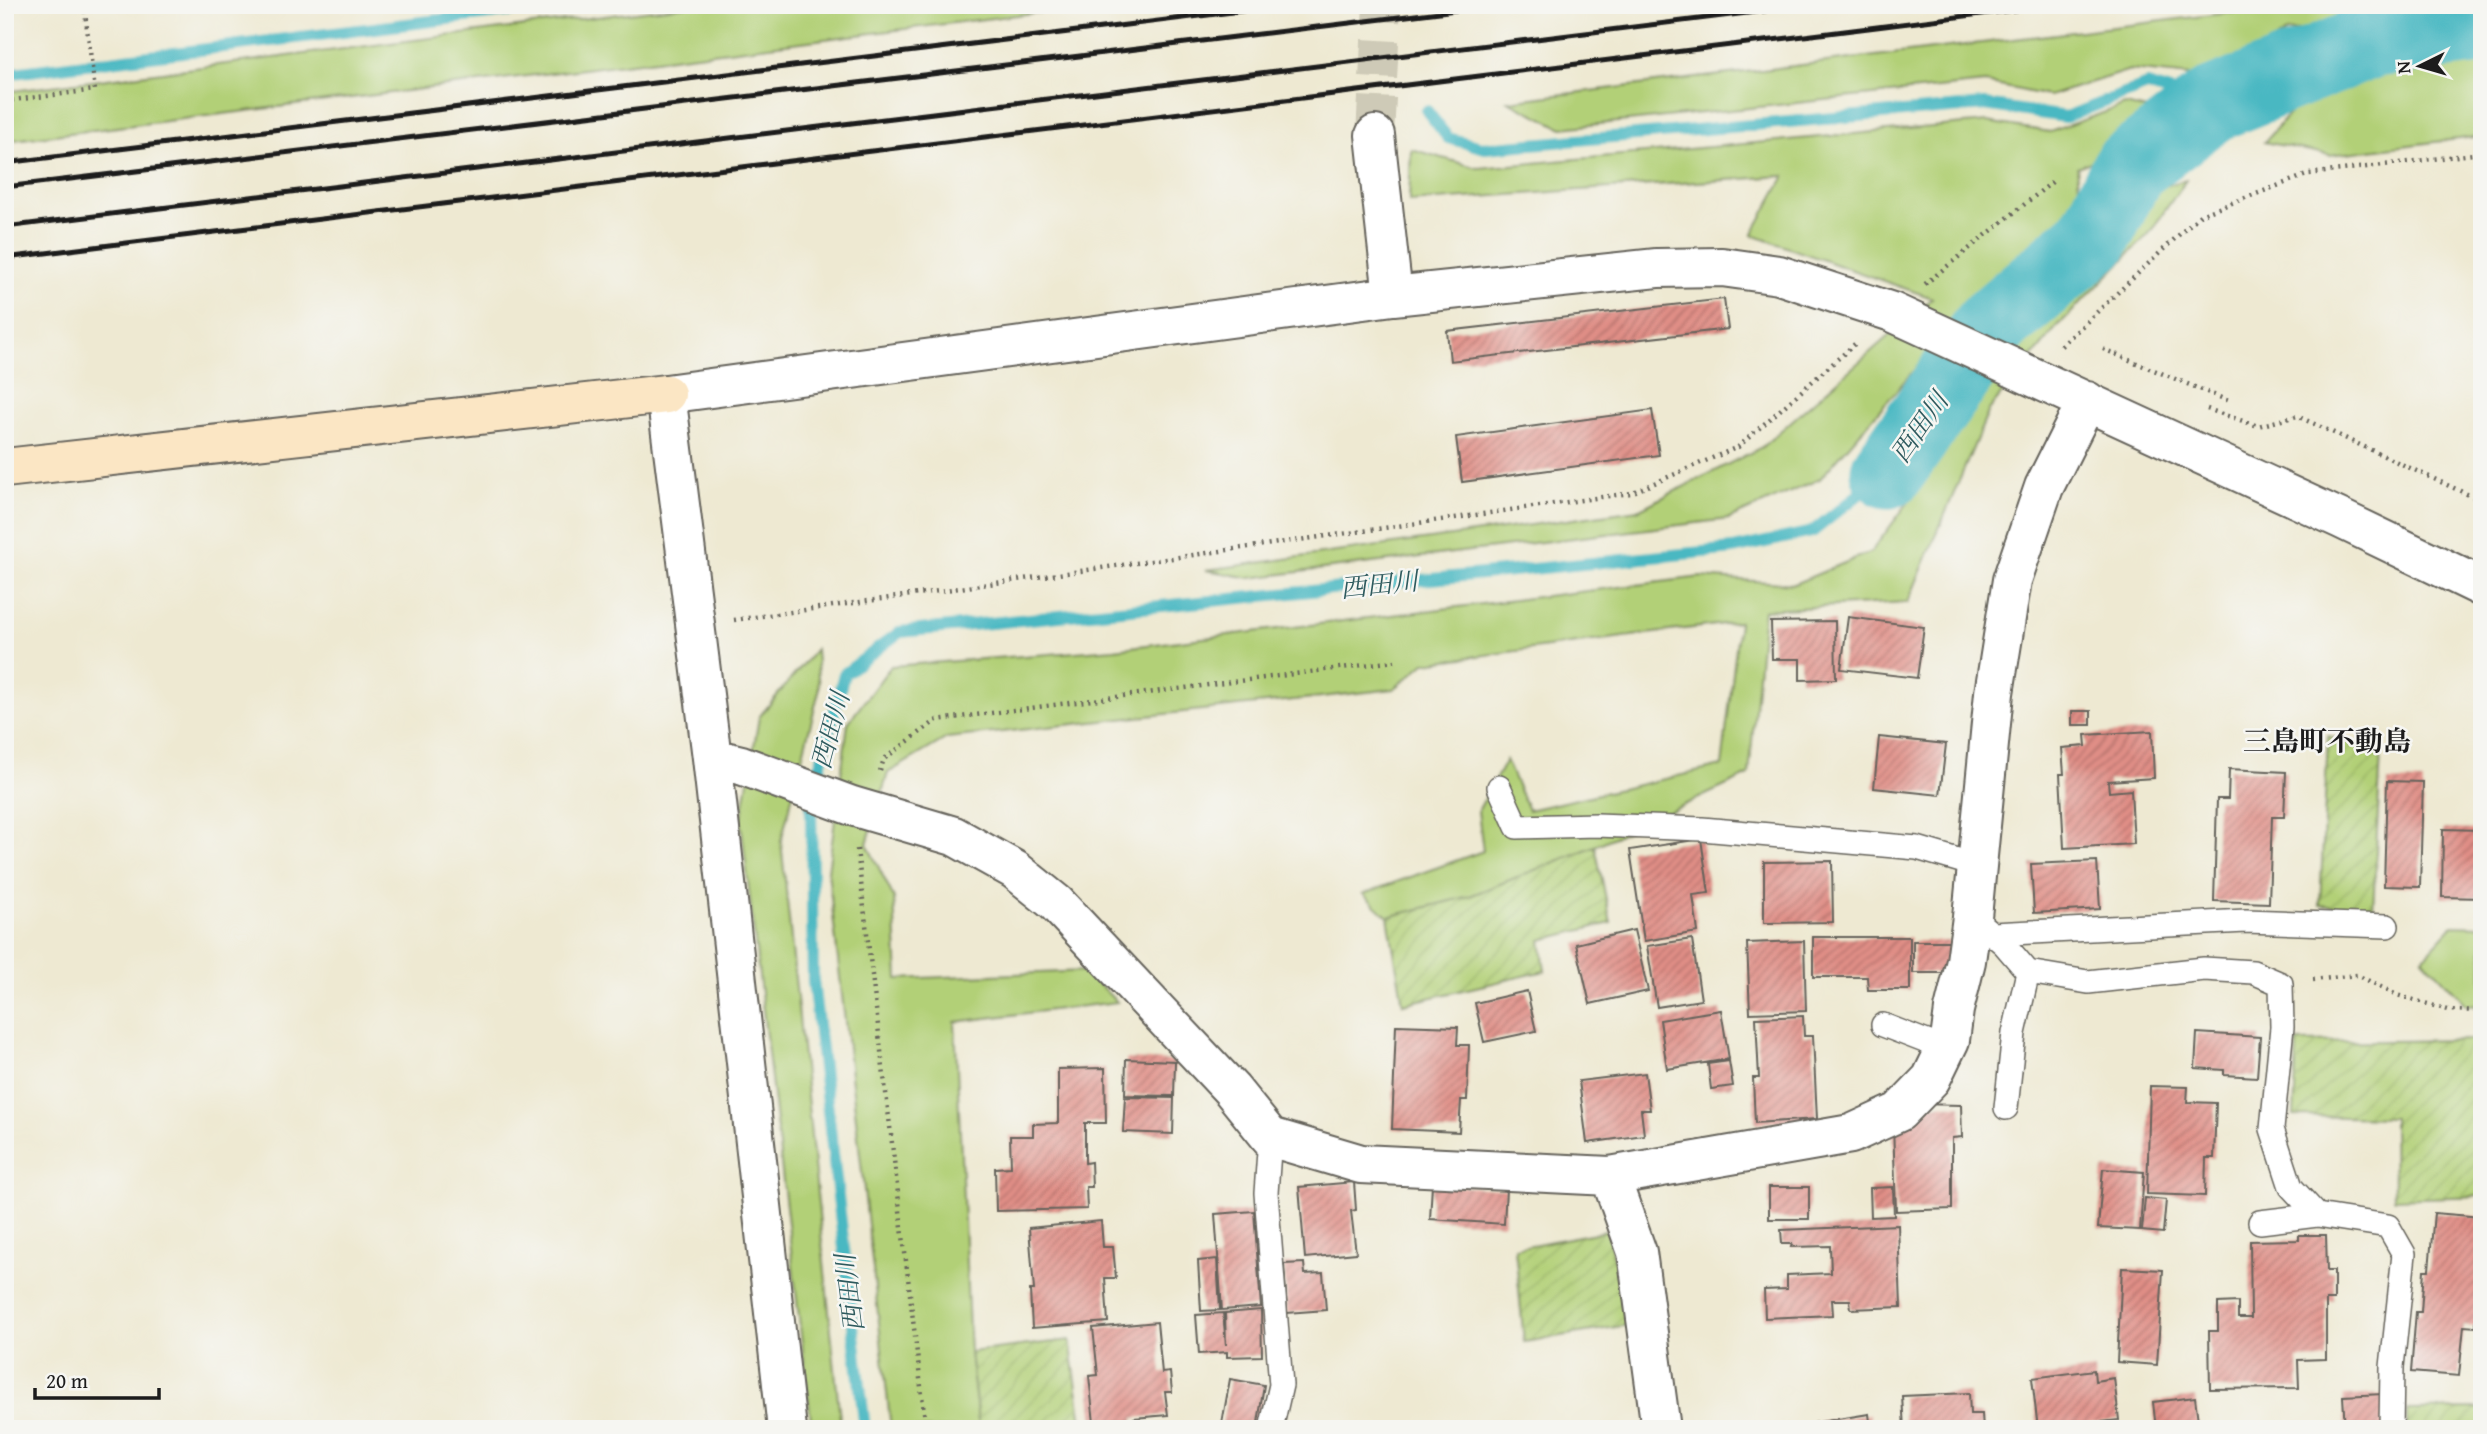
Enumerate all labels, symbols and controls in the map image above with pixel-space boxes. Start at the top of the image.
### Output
north arrow [2386,32,2456,102]
text: N [2389,60,2418,75]
water label: 西田川 [1881,381,1959,470]
water label: 西田川 [1338,560,1423,607]
water label: 西田川 [801,684,860,773]
district label: 三島町不動島 [2243,720,2411,761]
water label: 西田川 [825,1249,873,1334]
scale bar [35,1357,159,1401]
text: 20 m [46,1365,88,1396]

